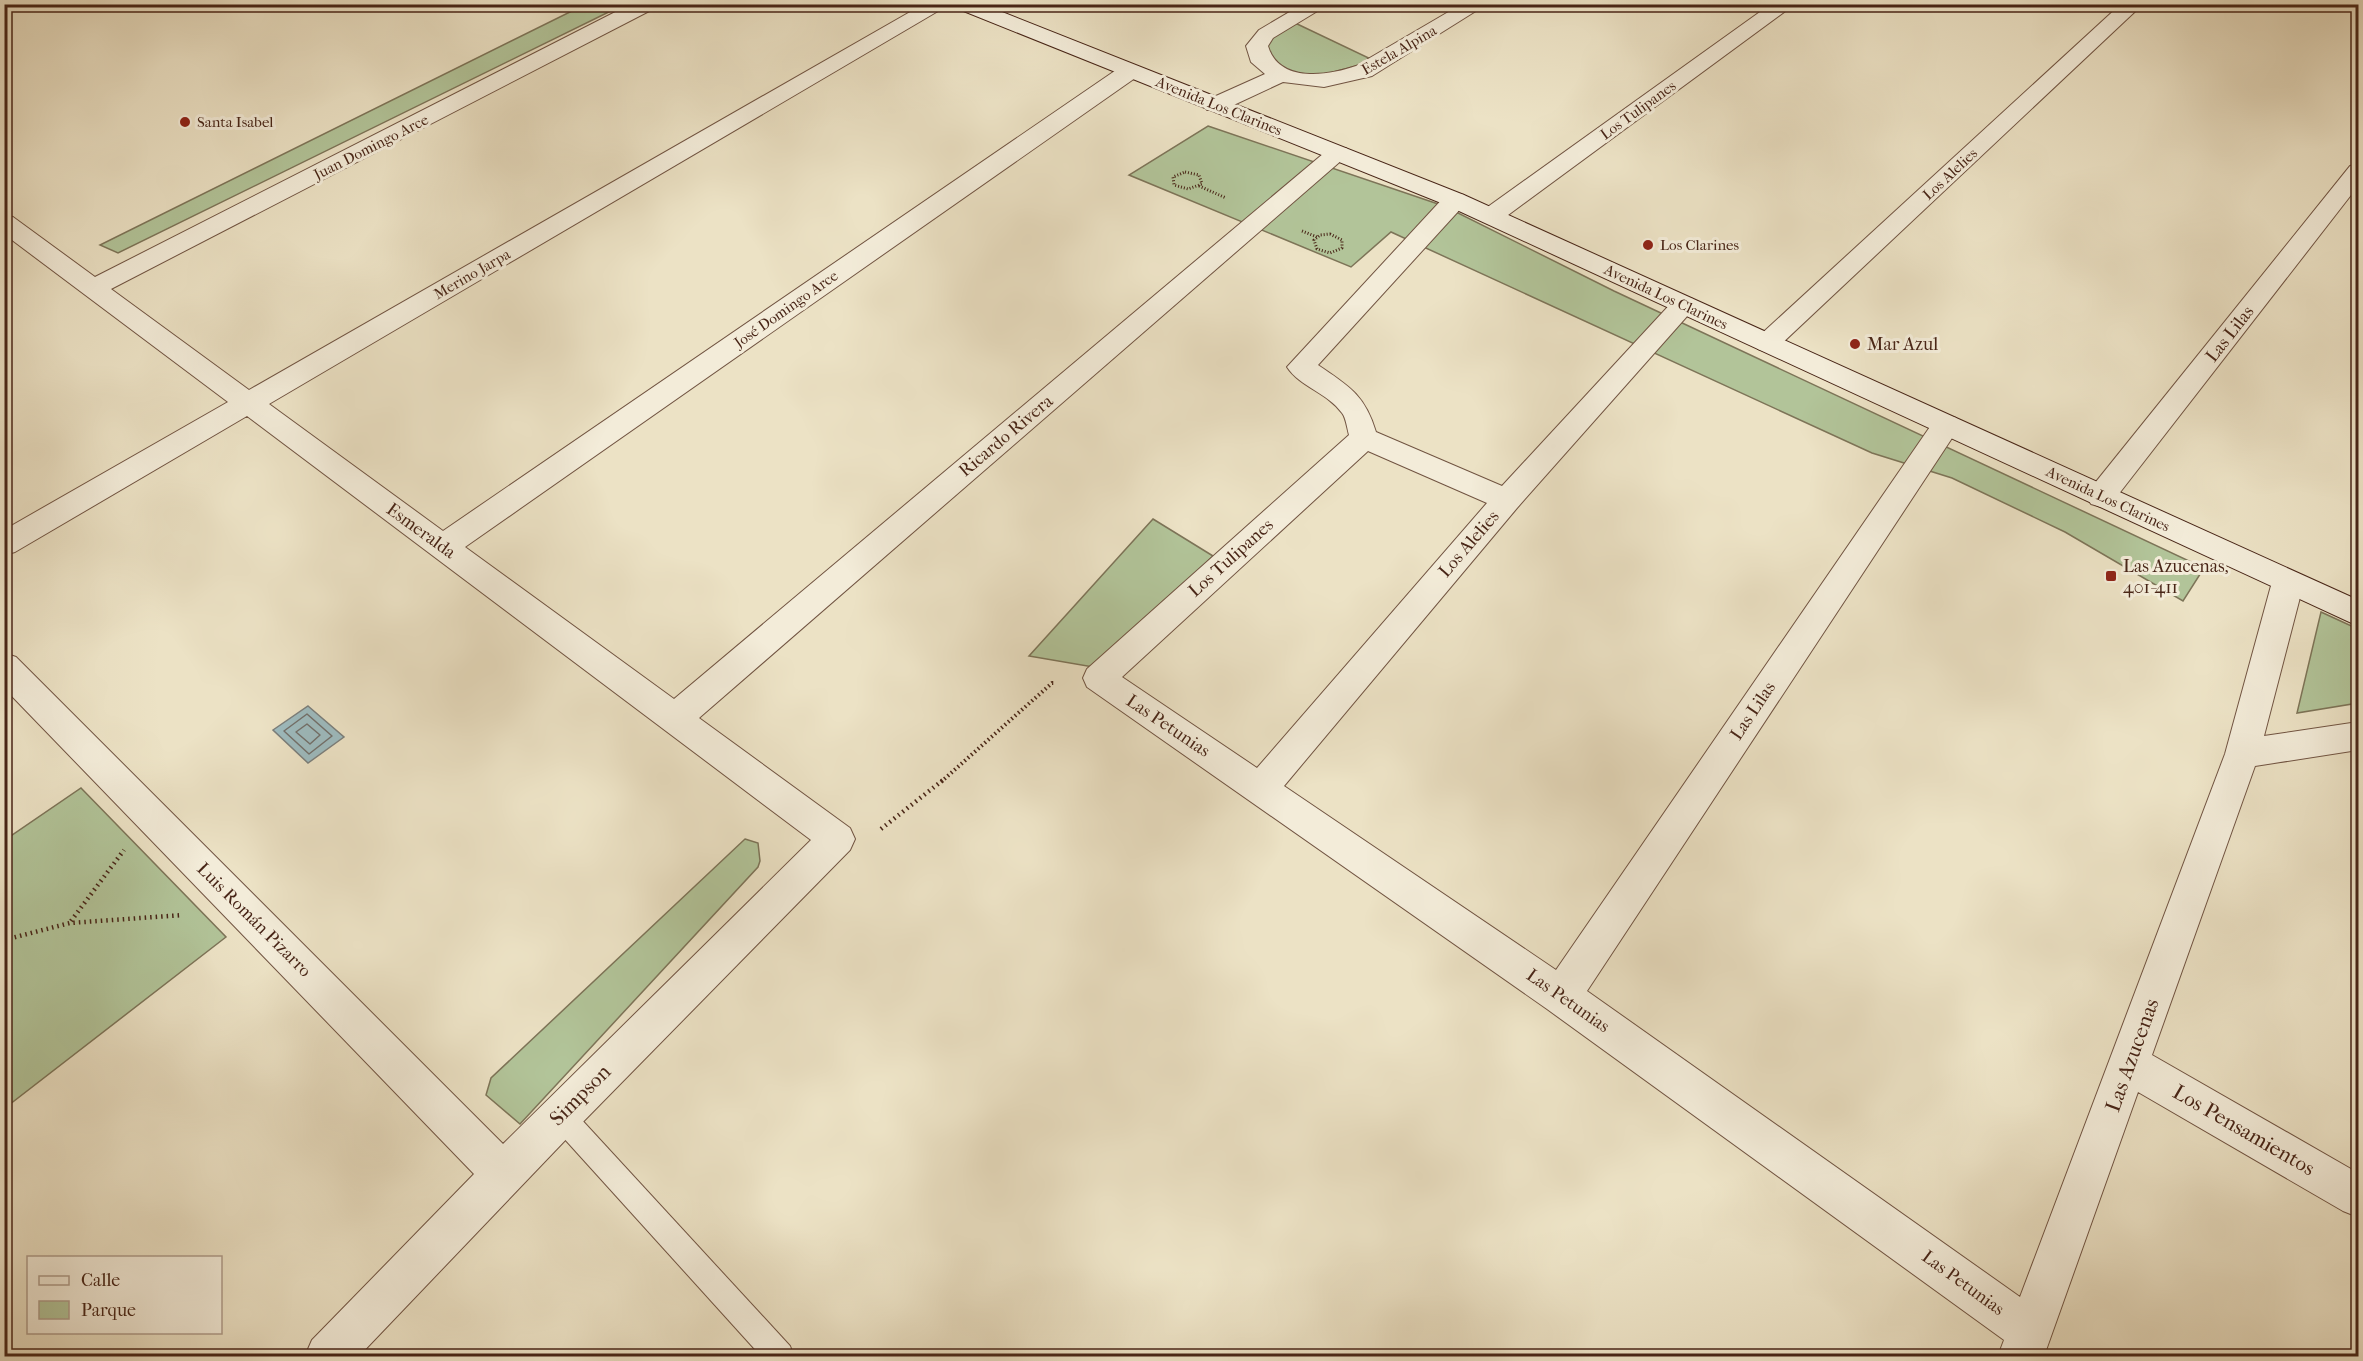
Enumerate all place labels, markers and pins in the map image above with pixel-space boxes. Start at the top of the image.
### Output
place label: Santa Isabel [197,113,273,131]
marker: Santa Isabel [178,115,192,129]
place label: Los Clarines [1660,236,1740,254]
marker: Los Clarines [1641,238,1655,252]
place label: Mar Azul [1867,334,1938,355]
marker: Mar Azul [1848,337,1862,351]
place label: Las Azucenas, 401-411 [2123,556,2229,598]
marker: Las Azucenas, 401-411 [2104,569,2118,583]

